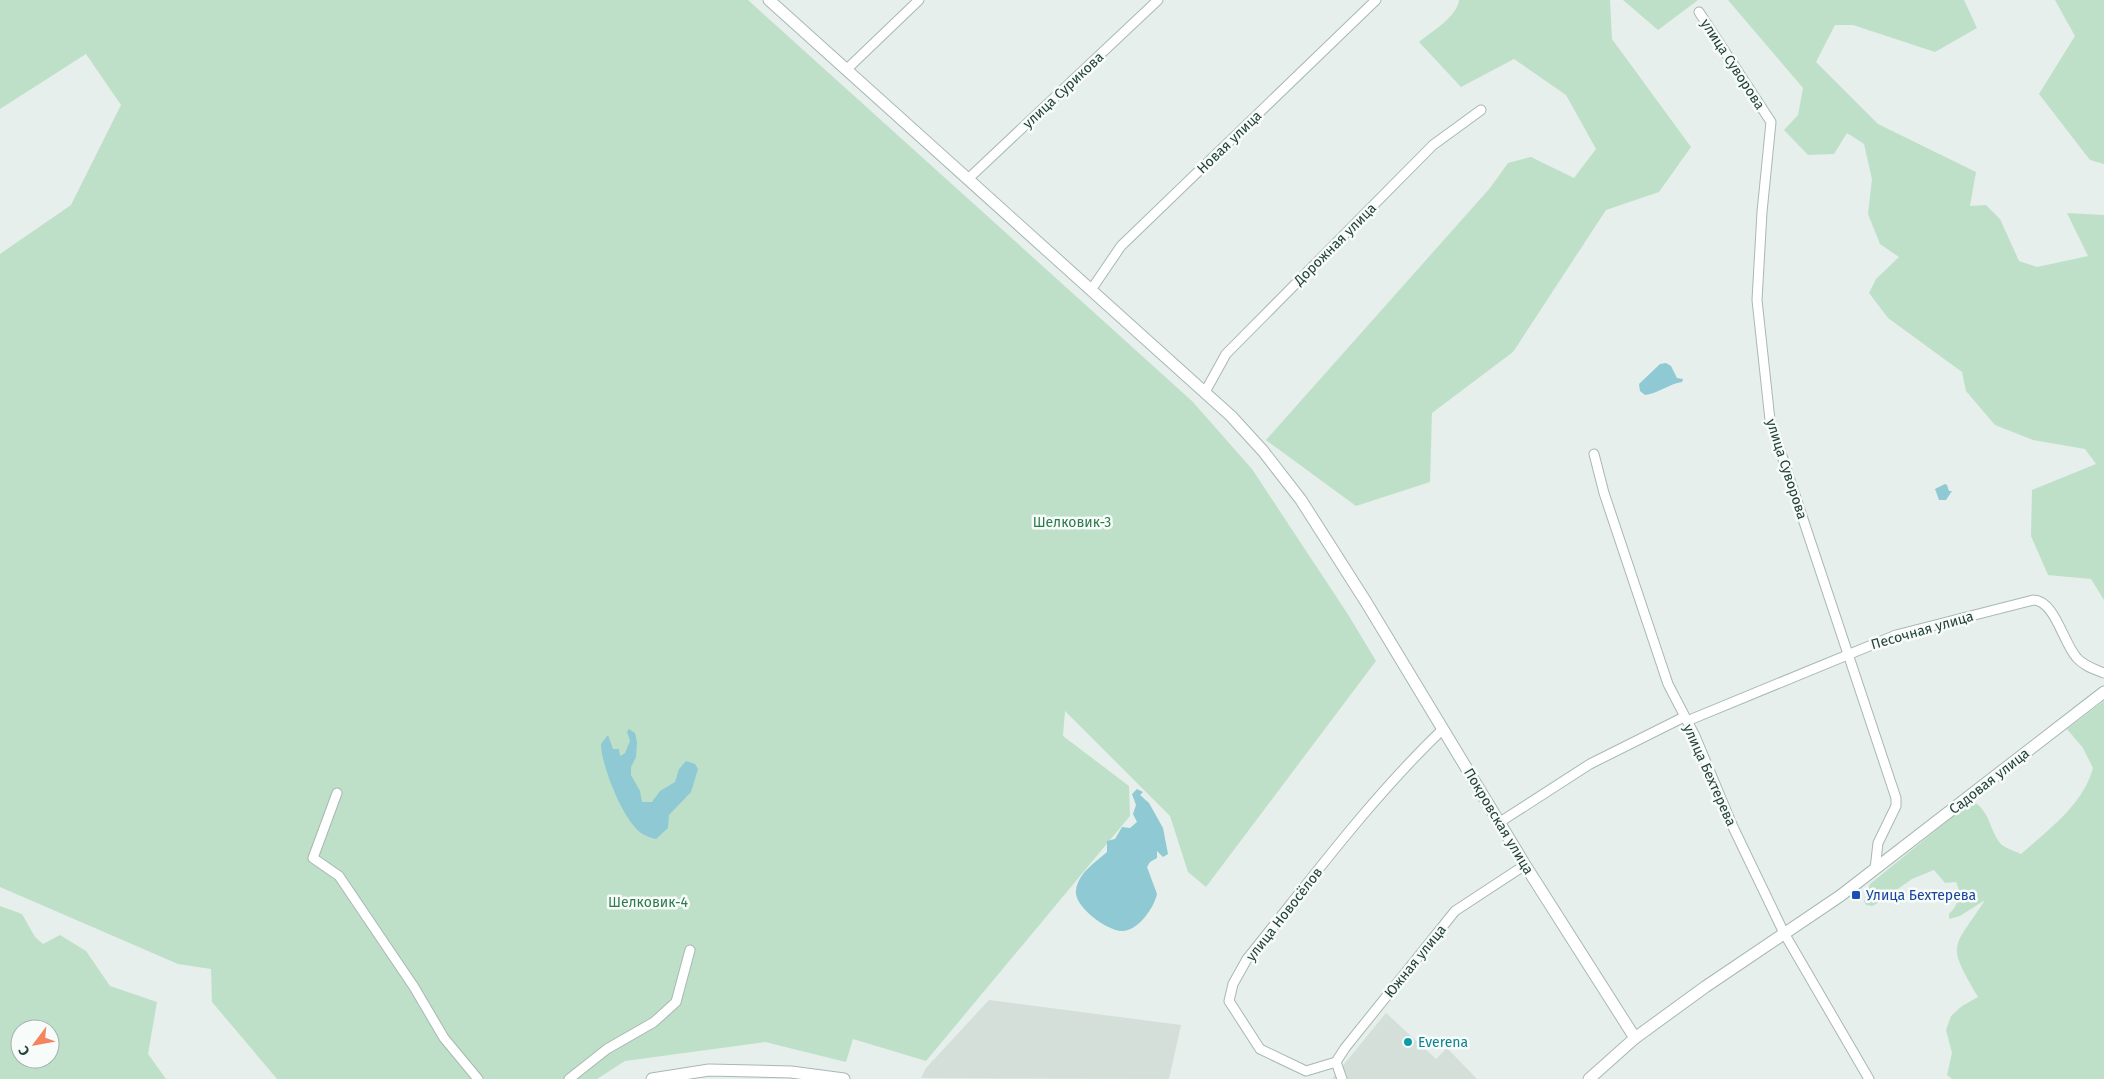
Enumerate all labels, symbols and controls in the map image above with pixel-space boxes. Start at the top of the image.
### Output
street label: улица Суворова [1697,16,1768,113]
street label: улица Сурикова [1019,49,1107,132]
street label: Новая улица [1193,107,1265,177]
street label: Дорожная улица [1290,200,1380,290]
street label: улица Суворова [1762,417,1811,522]
park label: Шелковик-3 [1033,514,1111,531]
street label: Песочная улица [1869,608,1975,653]
street label: улица Бехтерева [1679,721,1740,829]
street label: Садовая улица [1946,745,2033,818]
street label: Покровская улица [1460,765,1537,878]
street label: улица Новосёлов [1242,864,1326,965]
place label: Улица Бехтерева [1866,887,1976,904]
marker: Улица Бехтерева [1850,889,1862,901]
park label: Шелковик-4 [608,894,688,911]
street label: Южная улица [1381,921,1450,1001]
north arrow [10,1019,60,1069]
place label: Everena [1418,1034,1468,1051]
marker: Everena [1402,1036,1414,1048]
text: С [15,1043,34,1059]

